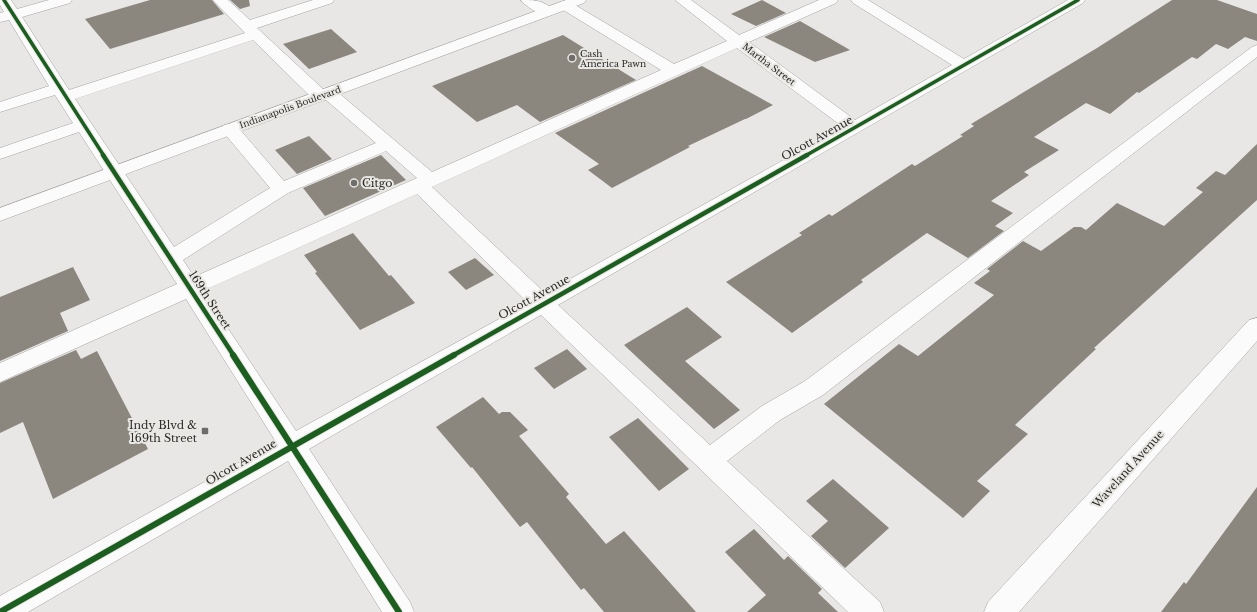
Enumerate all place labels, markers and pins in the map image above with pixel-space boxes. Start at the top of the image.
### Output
place label: Cash America Pawn [579,48,646,69]
marker: Cash America Pawn [567,53,577,63]
place label: Citgo [362,176,392,190]
marker: Citgo [349,178,359,188]
place label: Indy Blvd & 169th Street [129,418,198,445]
marker: Indy Blvd & 169th Street [200,426,210,436]

